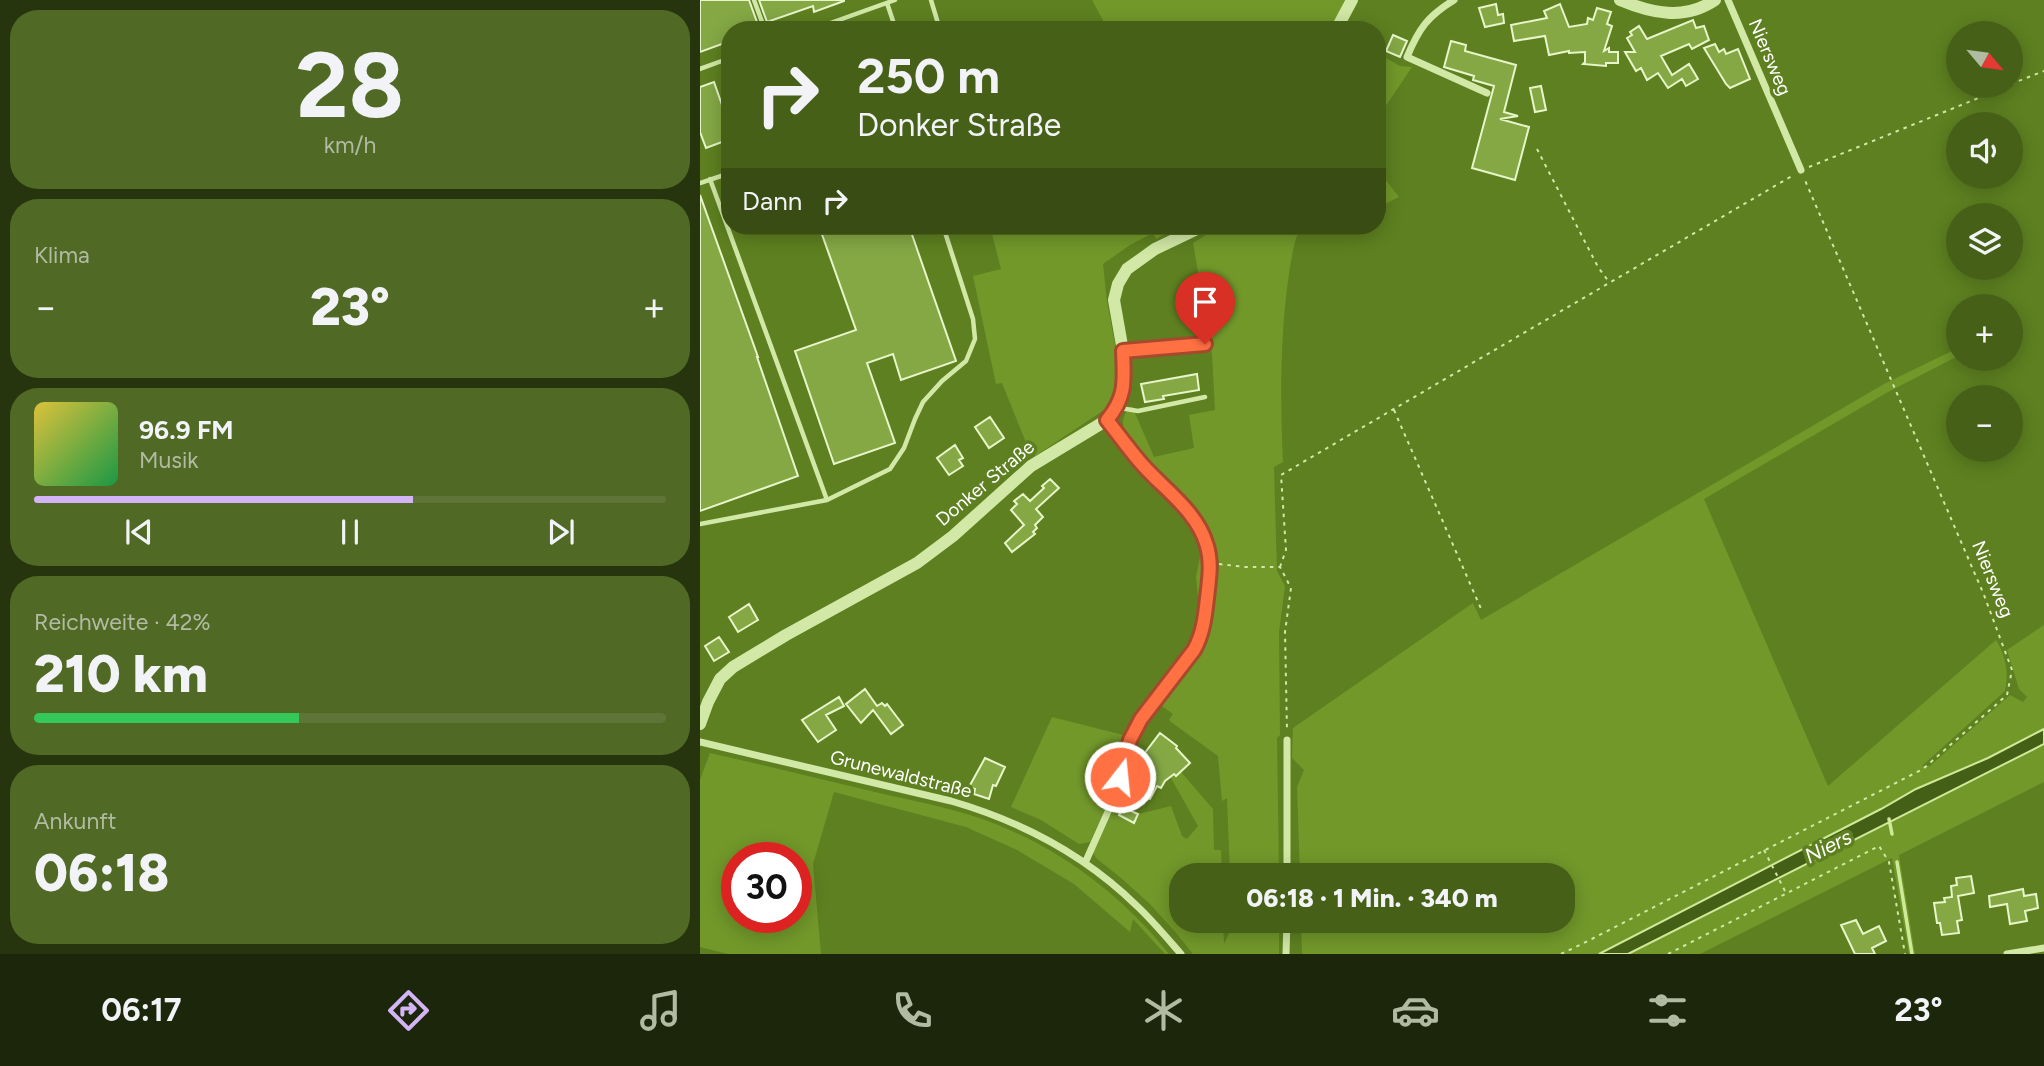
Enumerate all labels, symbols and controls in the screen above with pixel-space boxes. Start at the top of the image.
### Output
street label: Niersweg [1744,15,1796,99]
north arrow [1946,21,2023,98]
map controls [1946,21,2023,462]
text: 28 [296,31,404,140]
text: 250 m [857,46,1000,105]
icon: right [742,49,833,140]
text: Donker Straße [857,106,1061,144]
button: sound [1946,112,2023,189]
text: km/h [324,131,376,159]
icon: right [816,182,854,220]
text: Dann [742,185,802,217]
button: layers [1946,203,2023,280]
text: Klima [34,241,90,269]
pin [1175,272,1235,344]
text: 23° [310,276,390,338]
icon: arrive [1186,283,1224,321]
text: − [34,284,58,330]
text: + [642,284,666,330]
button: + [1946,294,2023,371]
button: − [1946,385,2023,462]
text: 96.9 FM [139,414,234,446]
street label: Donker Straße [931,435,1039,531]
text: Musik [139,446,199,474]
icon: previous [120,513,158,551]
icon: pause [331,513,369,551]
icon: next [542,513,580,551]
street label: Niersweg [1967,537,2019,621]
text: Reichweite · 42% [34,608,211,636]
text: 210 km [34,643,208,705]
position arrow [1083,740,1157,814]
street label: Grunewaldstraße [828,745,974,803]
text: Ankunft [34,807,116,835]
water label: Niers [1800,824,1856,868]
text: 06:18 [34,842,169,904]
speed limit sign: 30 [721,842,812,933]
text: 06:18 · 1 Min. · 340 m [1246,882,1498,914]
icon: directions [384,986,433,1035]
icon: music [636,986,685,1035]
icon: phone [888,986,937,1035]
icon: climate [1139,986,1188,1035]
icon: car [1391,986,1440,1035]
icon: filters [1643,986,1692,1035]
text: 06:17 [101,991,182,1029]
text: 23° [1894,991,1943,1029]

